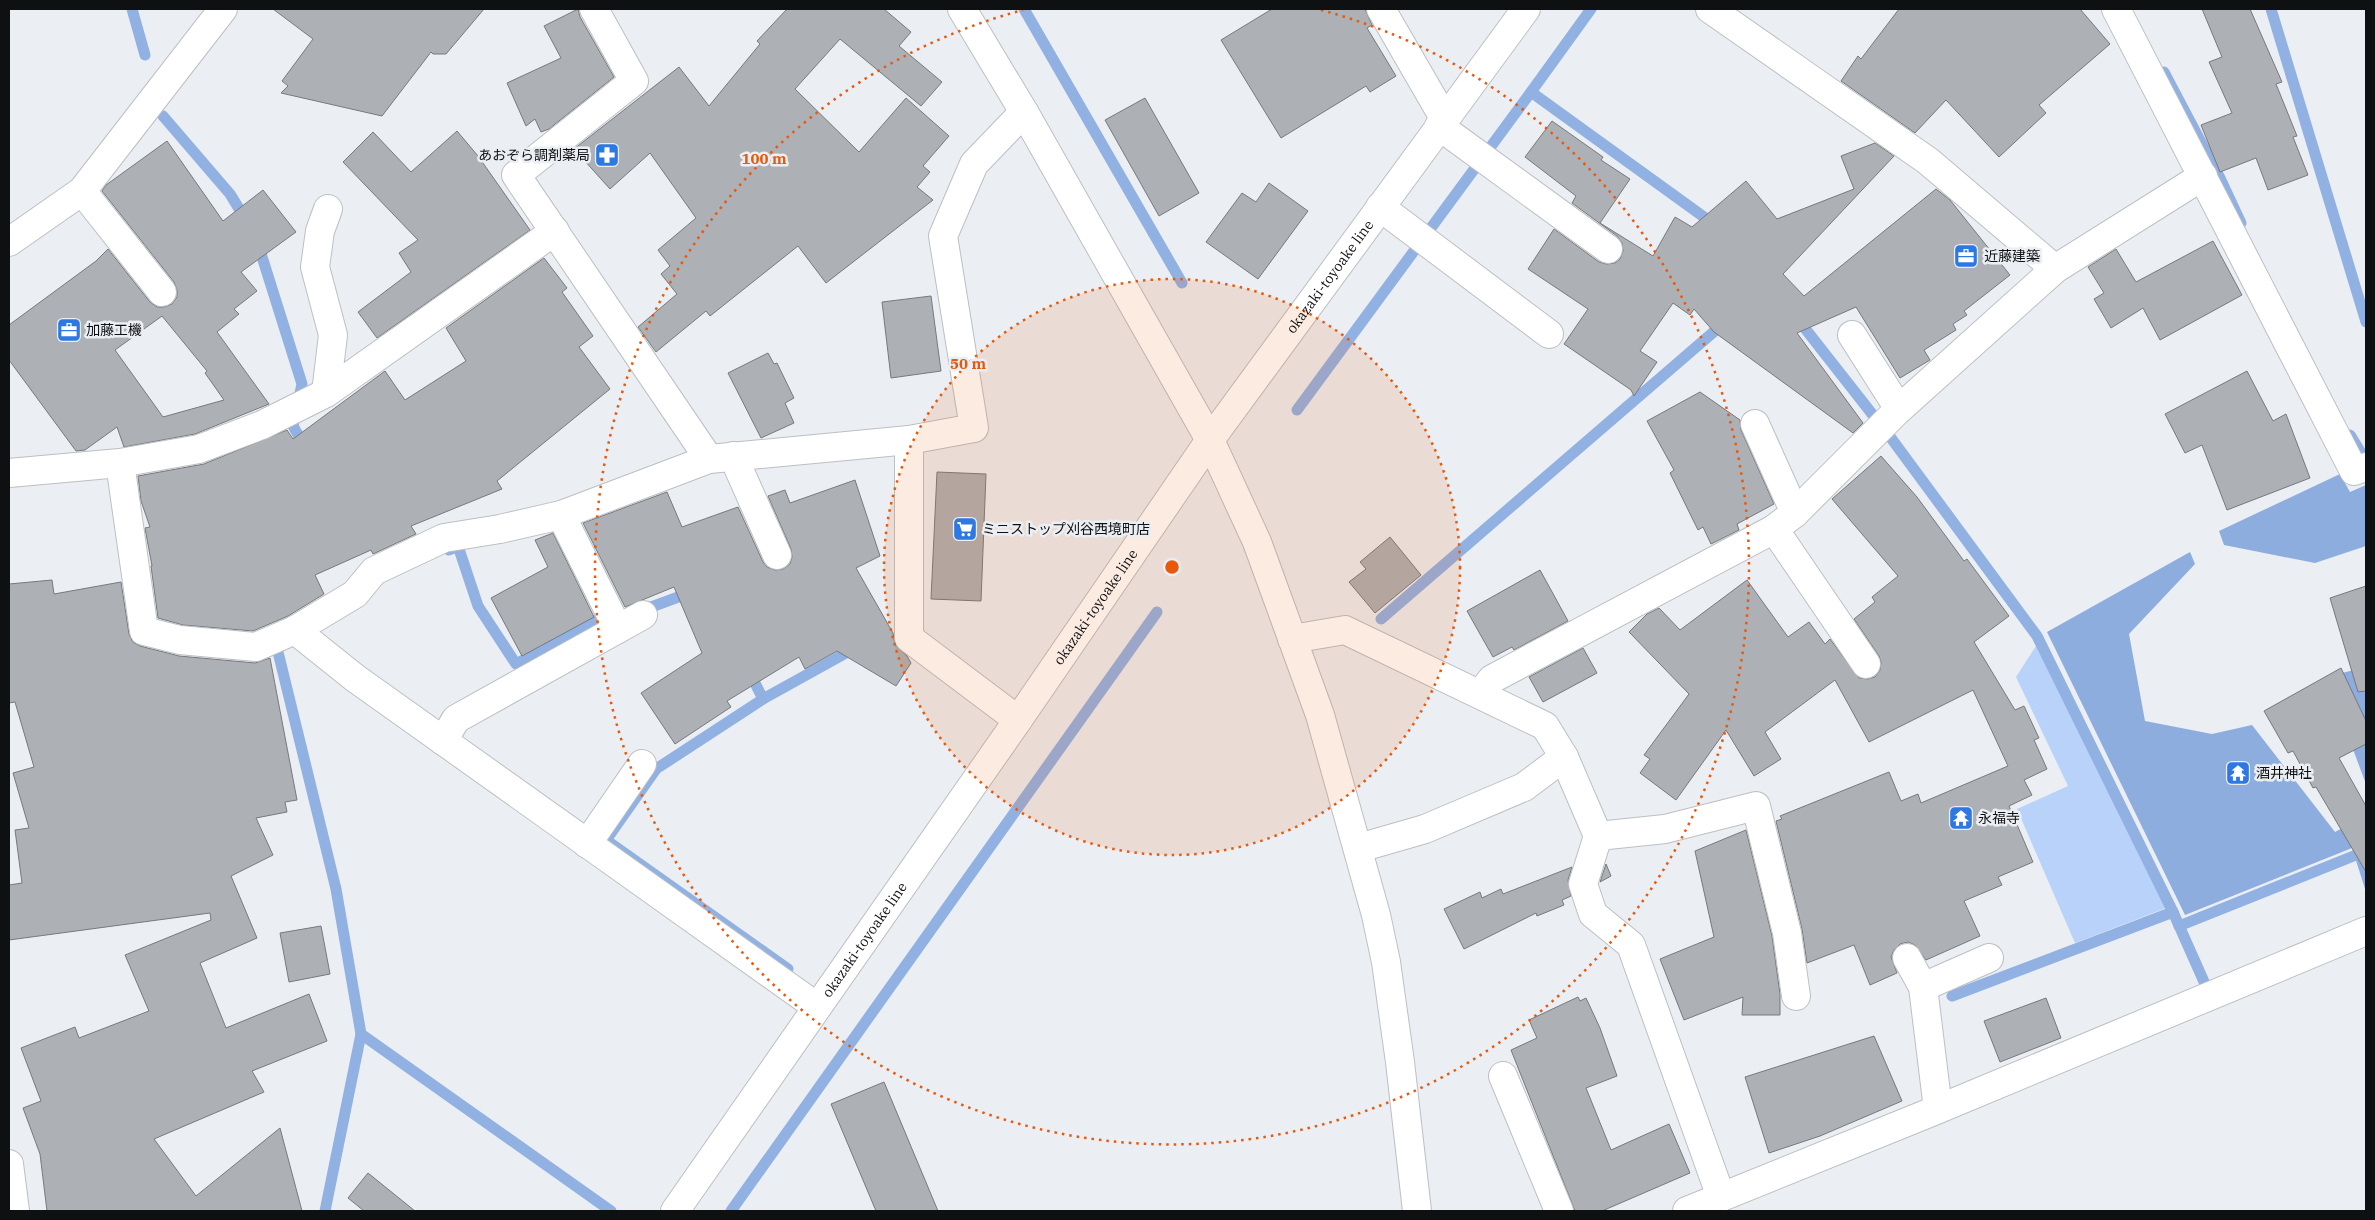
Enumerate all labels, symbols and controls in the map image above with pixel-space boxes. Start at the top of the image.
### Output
pharmacy icon: あおぞら調剤薬局 [594,142,620,168]
place label: あおぞら調剤薬局 [478,146,590,164]
text: 100 m [741,149,787,168]
street label: okazaki-toyoake line [1282,216,1377,337]
office icon: 近藤建築 [1953,243,1979,269]
place label: 近藤建築 [1984,247,2040,265]
office icon: 加藤工機 [56,317,82,343]
place label: 加藤工機 [86,321,142,339]
text: 50 m [950,354,986,373]
supermarket icon: ミニストップ刈谷西境町店 [952,516,978,542]
place label: ミニストップ刈谷西境町店 [982,520,1150,538]
street label: okazaki-toyoake line [1050,546,1141,668]
centre of rings [1163,558,1181,576]
temple icon: 酒井神社 [2225,760,2251,786]
place label: 酒井神社 [2256,764,2312,782]
temple icon: 永福寺 [1948,805,1974,831]
place label: 永福寺 [1978,809,2020,827]
street label: okazaki-toyoake line [818,879,911,1001]

